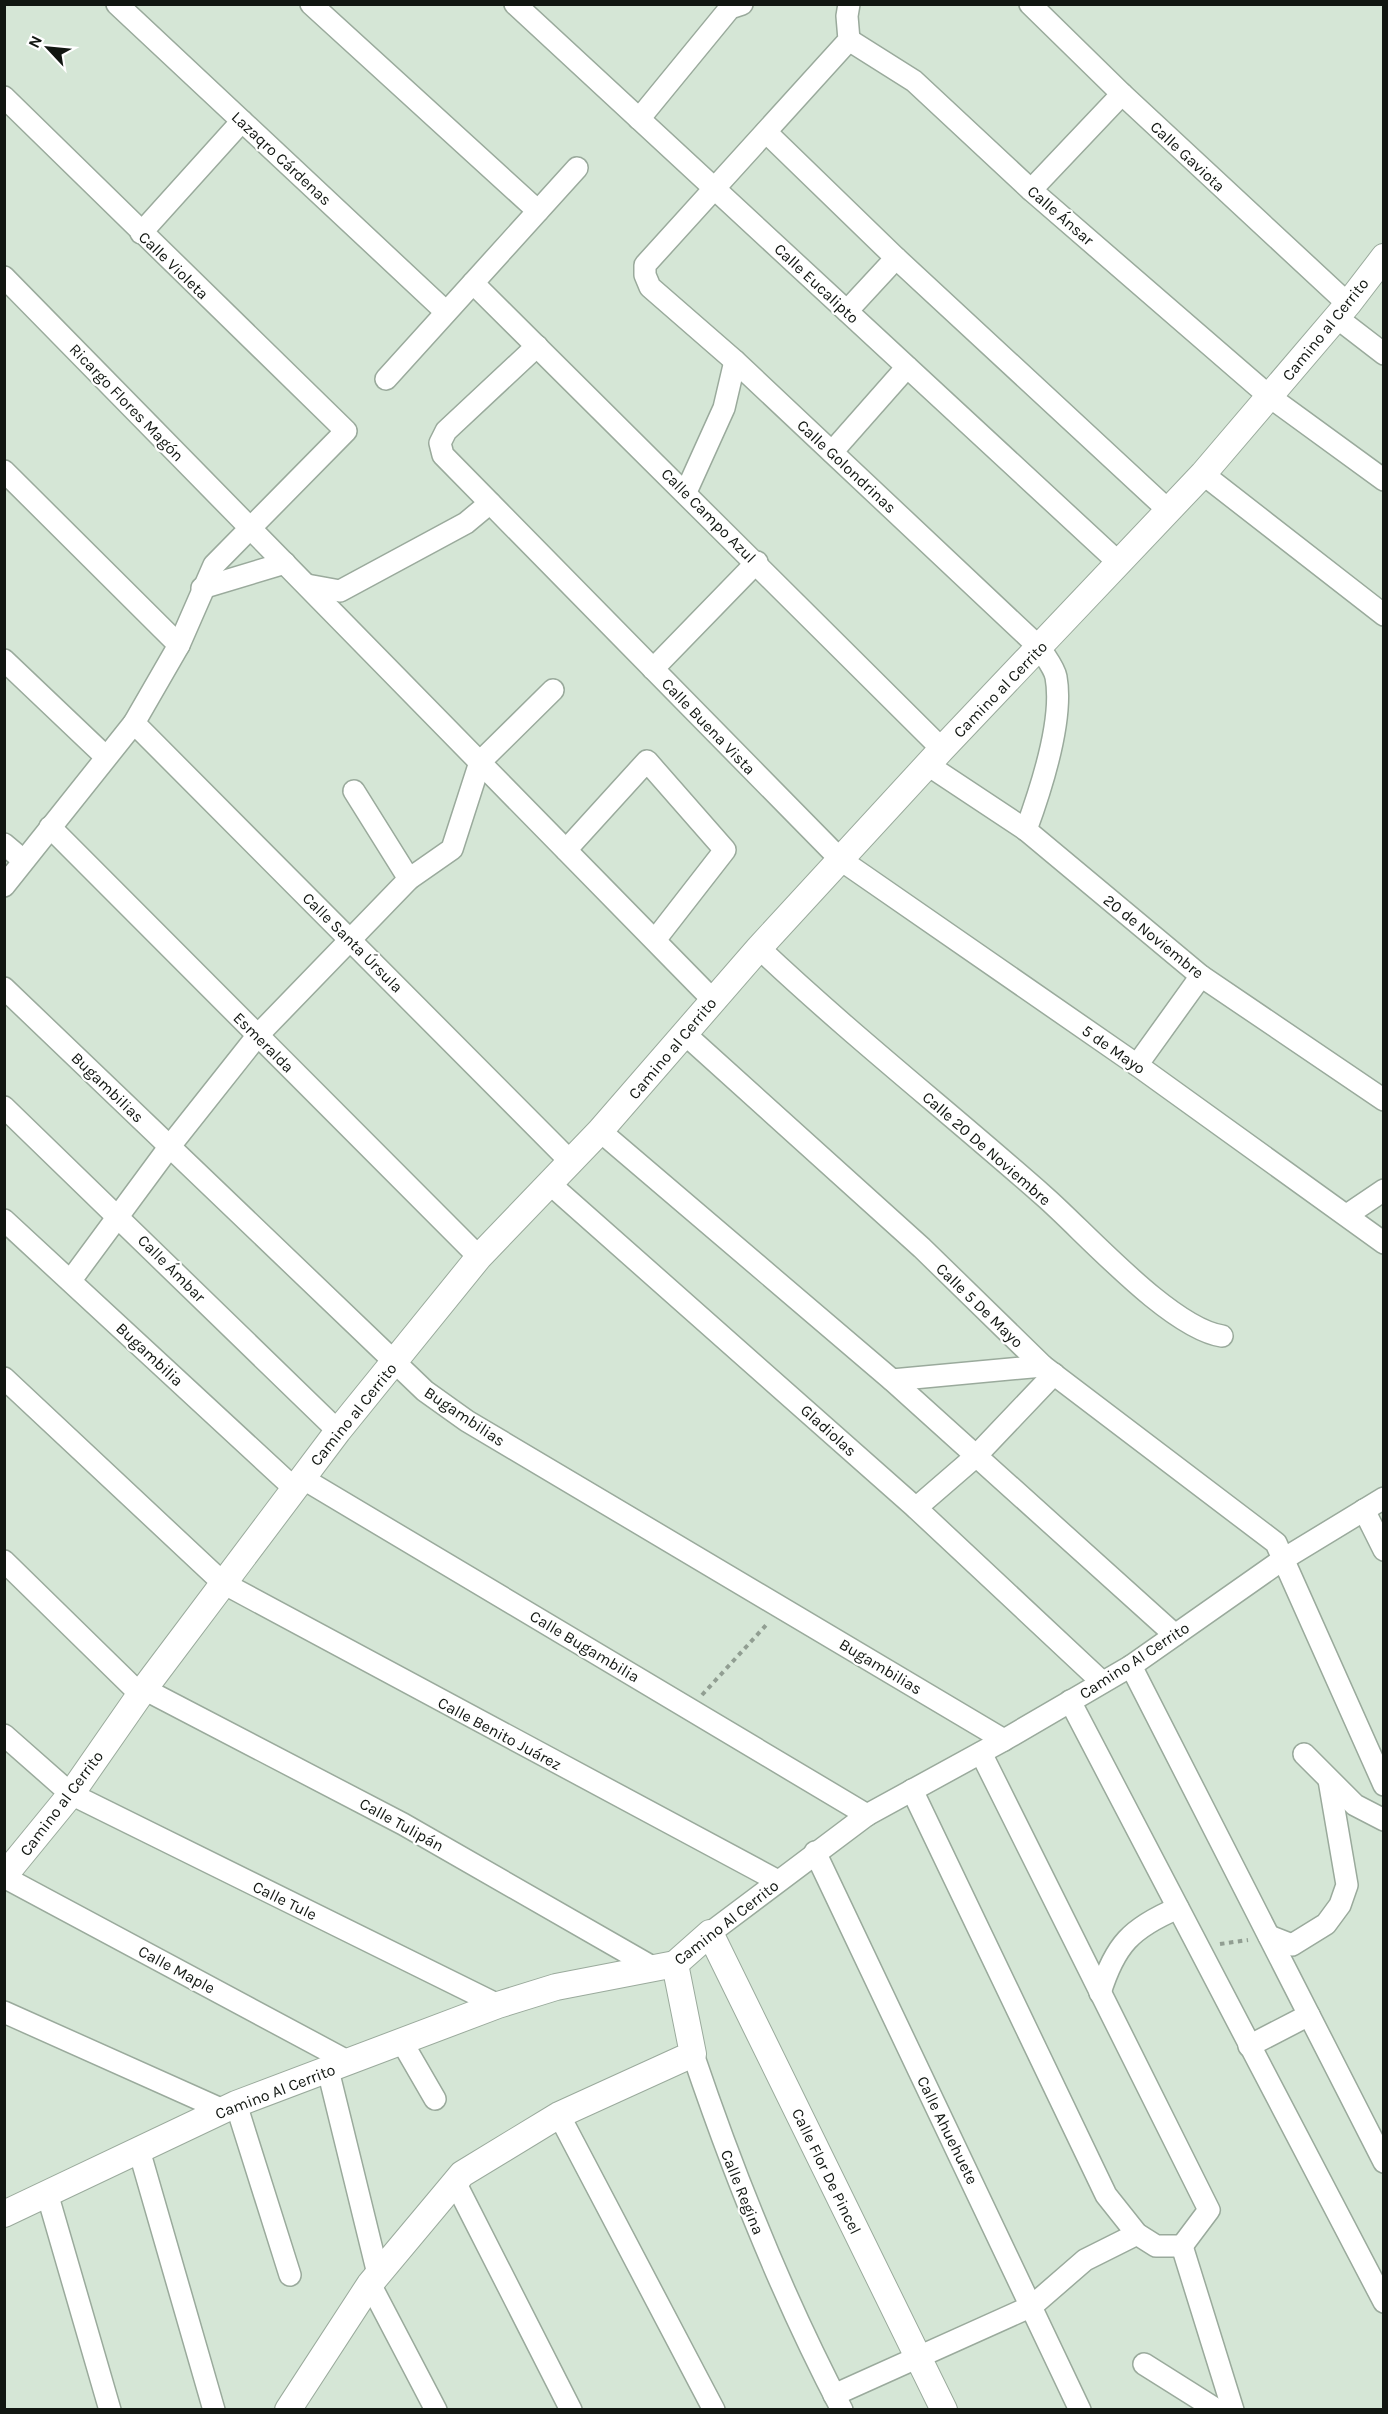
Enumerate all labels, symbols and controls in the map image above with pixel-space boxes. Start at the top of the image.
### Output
north arrow [18,18,78,78]
text: N [24,32,46,51]
street label: Lazaqro Cárdenas [228,107,335,209]
street label: Calle Gaviota [1146,117,1229,196]
street label: Calle Ánsar [1024,181,1098,249]
street label: Calle Violeta [135,227,212,303]
street label: Calle Eucalipto [770,239,863,327]
street label: Camino al Cerrito [1278,274,1373,385]
street label: Ricargo Flores Magón [66,340,188,465]
street label: Calle Golondrinas [793,416,900,517]
street label: Calle Campo Azul [657,464,760,567]
street label: Camino al Cerrito [949,637,1051,742]
street label: Calle Buena Vista [658,674,759,779]
street label: Calle Santa Úrsula [299,888,407,996]
street label: 20 de Noviembre [1100,890,1208,983]
street label: Camino al Cerrito [624,994,720,1103]
street label: Esmeralda [229,1008,298,1077]
street label: 5 de Mayo [1078,1021,1149,1078]
street label: Bugambilias [68,1048,148,1127]
street label: Calle 20 De Noviembre [919,1087,1055,1209]
street label: Calle Ámbar [134,1231,210,1306]
street label: Calle 5 De Mayo [932,1259,1027,1352]
street label: Bugambilia [112,1319,187,1390]
street label: Camino al Cerrito [306,1359,401,1470]
street label: Bugambilias [421,1382,509,1450]
street label: Gladiolas [797,1400,860,1460]
street label: Calle Bugambilia [527,1606,643,1687]
street label: Camino Al Cerrito [1076,1618,1193,1703]
street label: Bugambilias [836,1634,926,1699]
street label: Calle Benito Juárez [435,1693,565,1774]
street label: Camino al Cerrito [16,1747,107,1860]
street label: Calle Tulipán [356,1794,447,1855]
street label: Camino Al Cerrito [670,1876,782,1969]
street label: Calle Tule [250,1877,320,1924]
street label: Calle Maple [135,1941,218,1998]
street label: Camino Al Cerrito [212,2060,338,2123]
street label: Calle Ahuehuete [913,2073,982,2187]
street label: Calle Flor De Pincel [788,2105,865,2237]
street label: Calle Regina [717,2147,768,2237]

